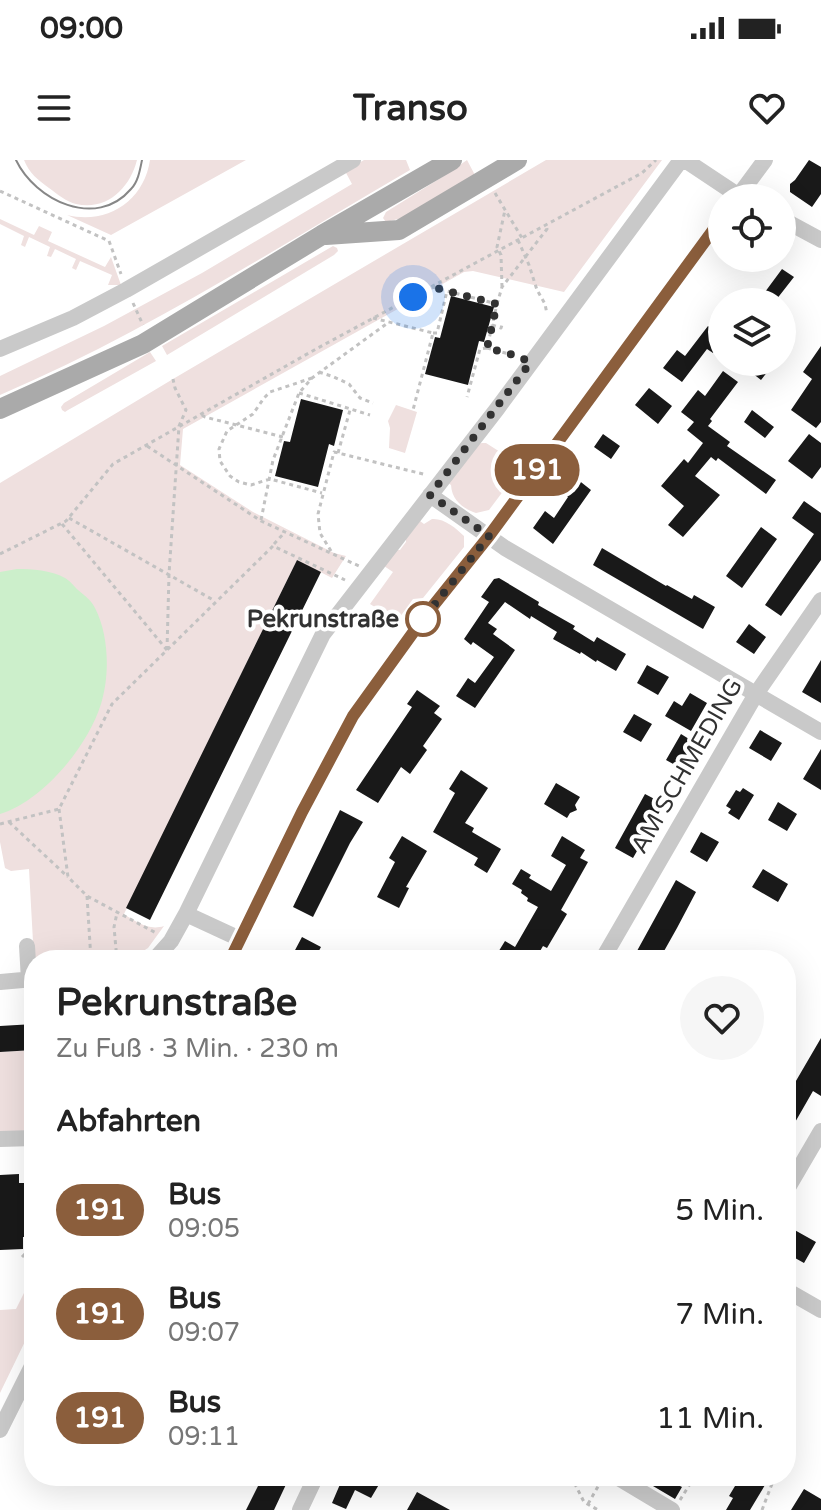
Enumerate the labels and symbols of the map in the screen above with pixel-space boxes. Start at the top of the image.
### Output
your location [393,277,433,317]
line badge: 191 [491,444,583,496]
marker: Pekrunstraße [406,602,440,636]
place label: Pekrunstraße [247,605,399,634]
street label: AM SCHMEDING [625,673,749,859]

